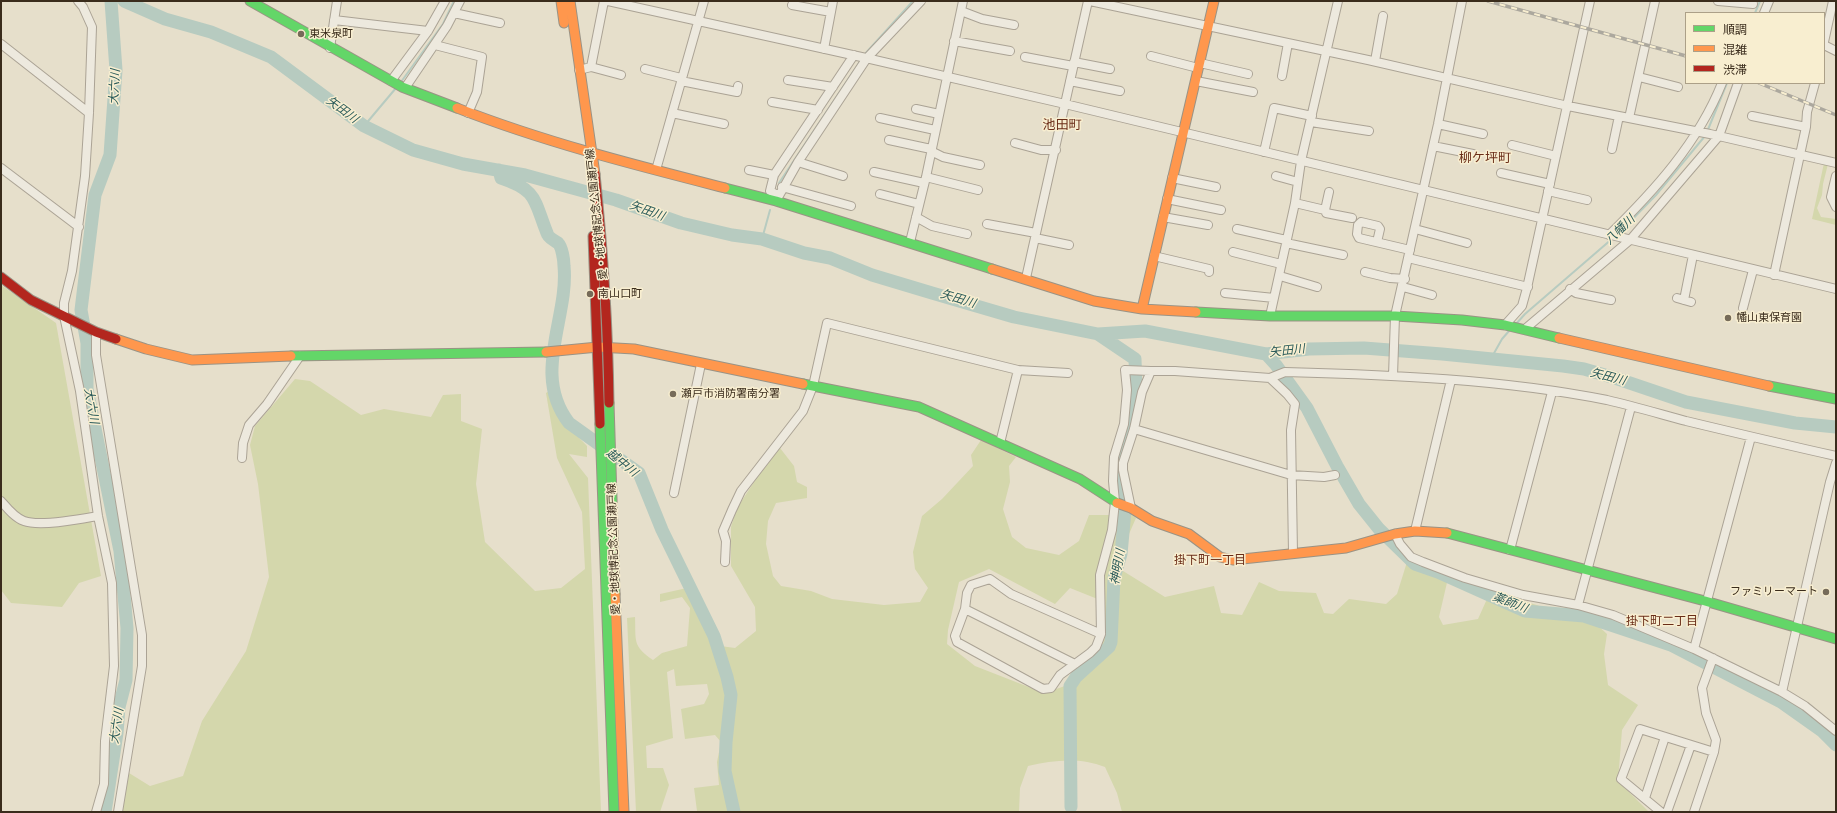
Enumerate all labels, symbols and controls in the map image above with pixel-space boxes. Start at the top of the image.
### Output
legend [1685,12,1825,84]
text: 順調 [1723,22,1747,37]
place label: 東米泉町 [309,27,353,41]
marker: 東米泉町 [296,29,306,39]
text: 混雑 [1723,42,1747,57]
text: 渋滞 [1723,62,1747,77]
water label: 大六川 [107,69,123,105]
water label: 矢田川 [323,93,361,127]
district label: 池田町 [1043,117,1081,133]
street label: 愛・地球博記念公園瀬戸線 [584,148,610,280]
district label: 柳ケ坪町 [1459,150,1511,166]
water label: 矢田川 [628,198,666,224]
water label: 八幡川 [1602,212,1638,248]
place label: 南山口町 [598,287,642,301]
water label: 矢田川 [939,287,977,311]
marker: 南山口町 [585,289,595,299]
place label: 幡山東保育園 [1736,311,1802,325]
marker: 幡山東保育園 [1723,313,1733,323]
water label: 矢田川 [1268,342,1306,360]
water label: 矢田川 [1589,365,1627,389]
water label: 大六川 [81,387,101,425]
place label: 瀬戸市消防署南分署 [681,387,780,401]
marker: 瀬戸市消防署南分署 [668,389,678,399]
water label: 越中川 [603,446,641,480]
street label: 愛・地球博記念公園瀬戸線 [605,483,623,615]
water label: 神明川 [1108,548,1128,586]
district label: 掛下町一丁目 [1174,554,1246,568]
place label: ファミリーマート [1730,585,1818,599]
marker: ファミリーマート [1821,587,1831,597]
water label: 薬師川 [1491,590,1529,616]
district label: 掛下町二丁目 [1626,615,1698,629]
water label: 大六川 [107,707,127,745]

